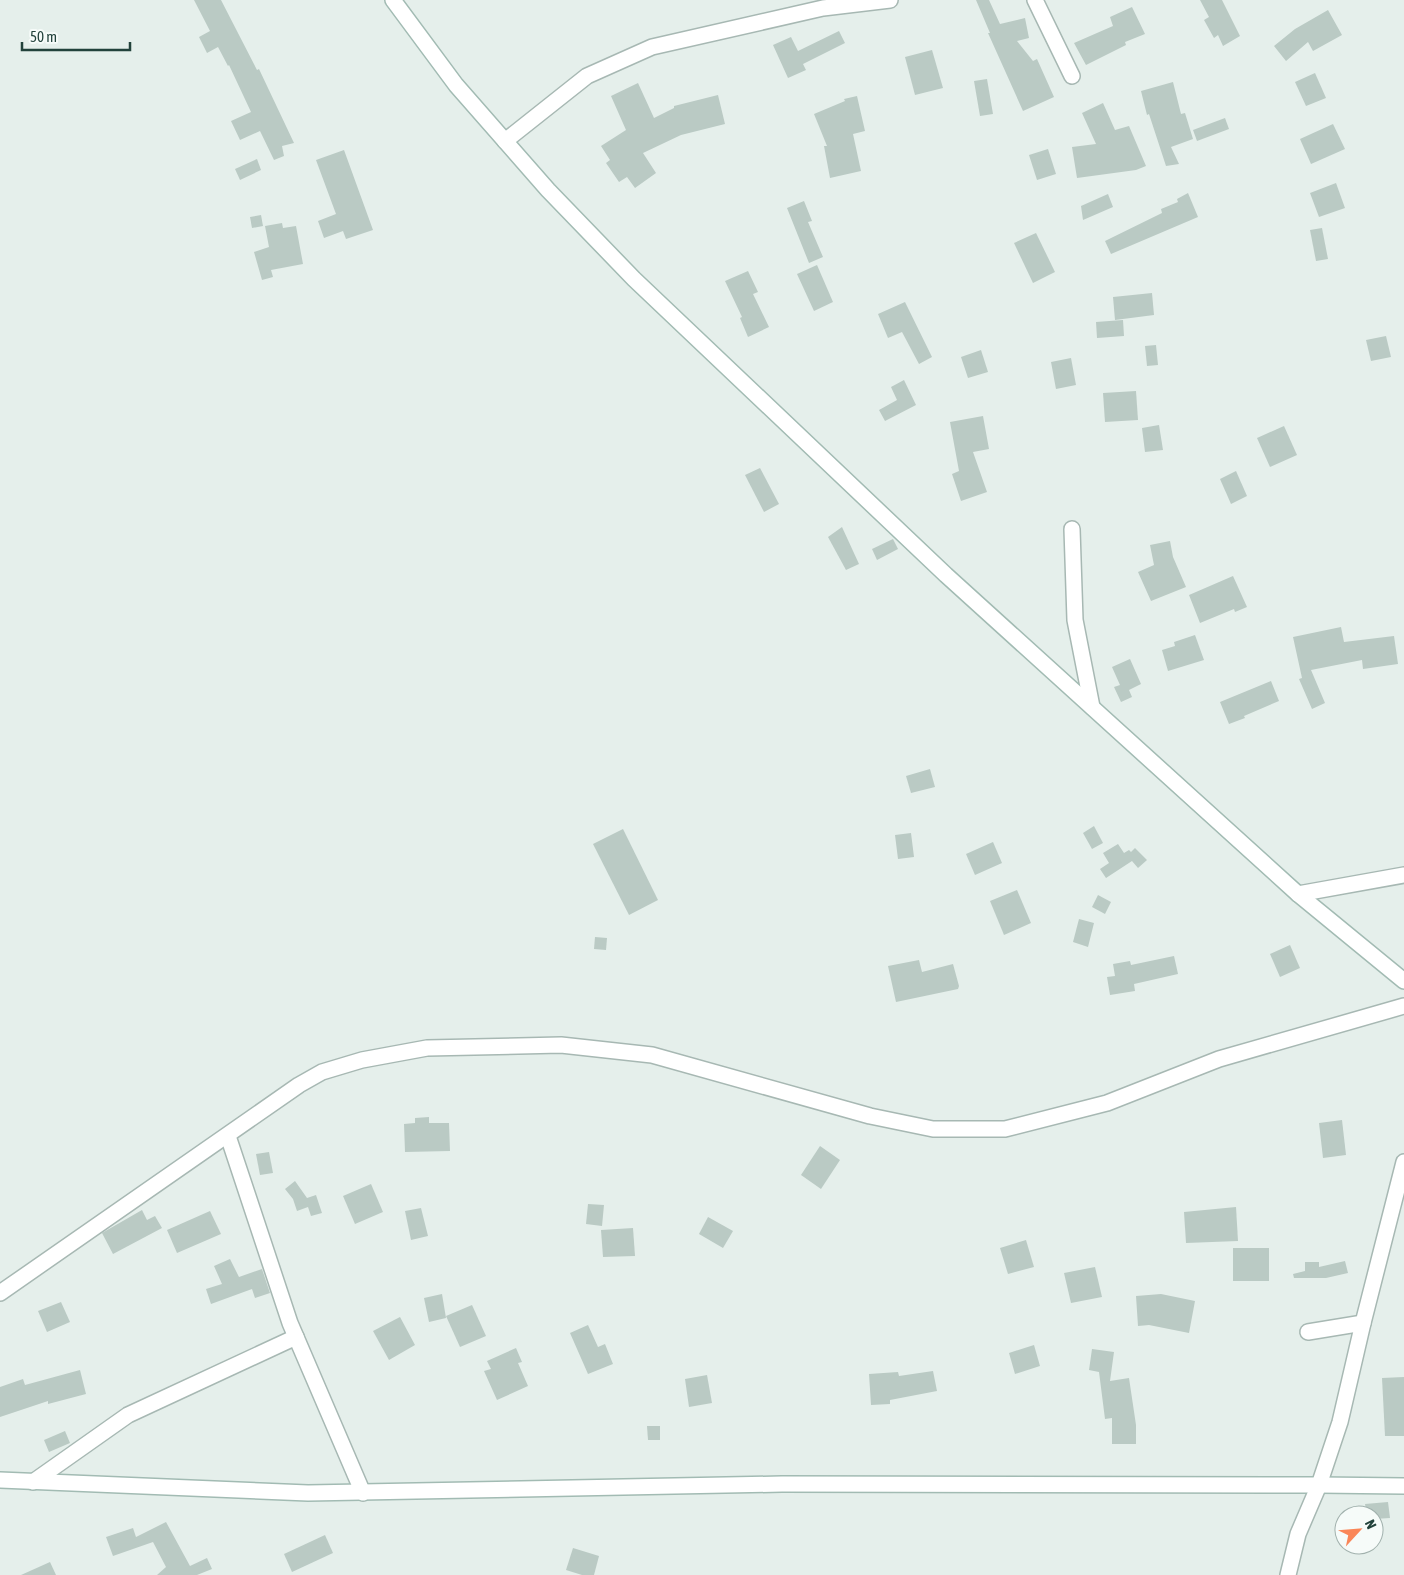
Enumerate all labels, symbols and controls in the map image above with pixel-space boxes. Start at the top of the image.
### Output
scale bar [22,20,130,52]
text: 50 m [30,28,57,45]
north arrow [1334,1505,1384,1555]
text: N [1362,1517,1380,1532]

